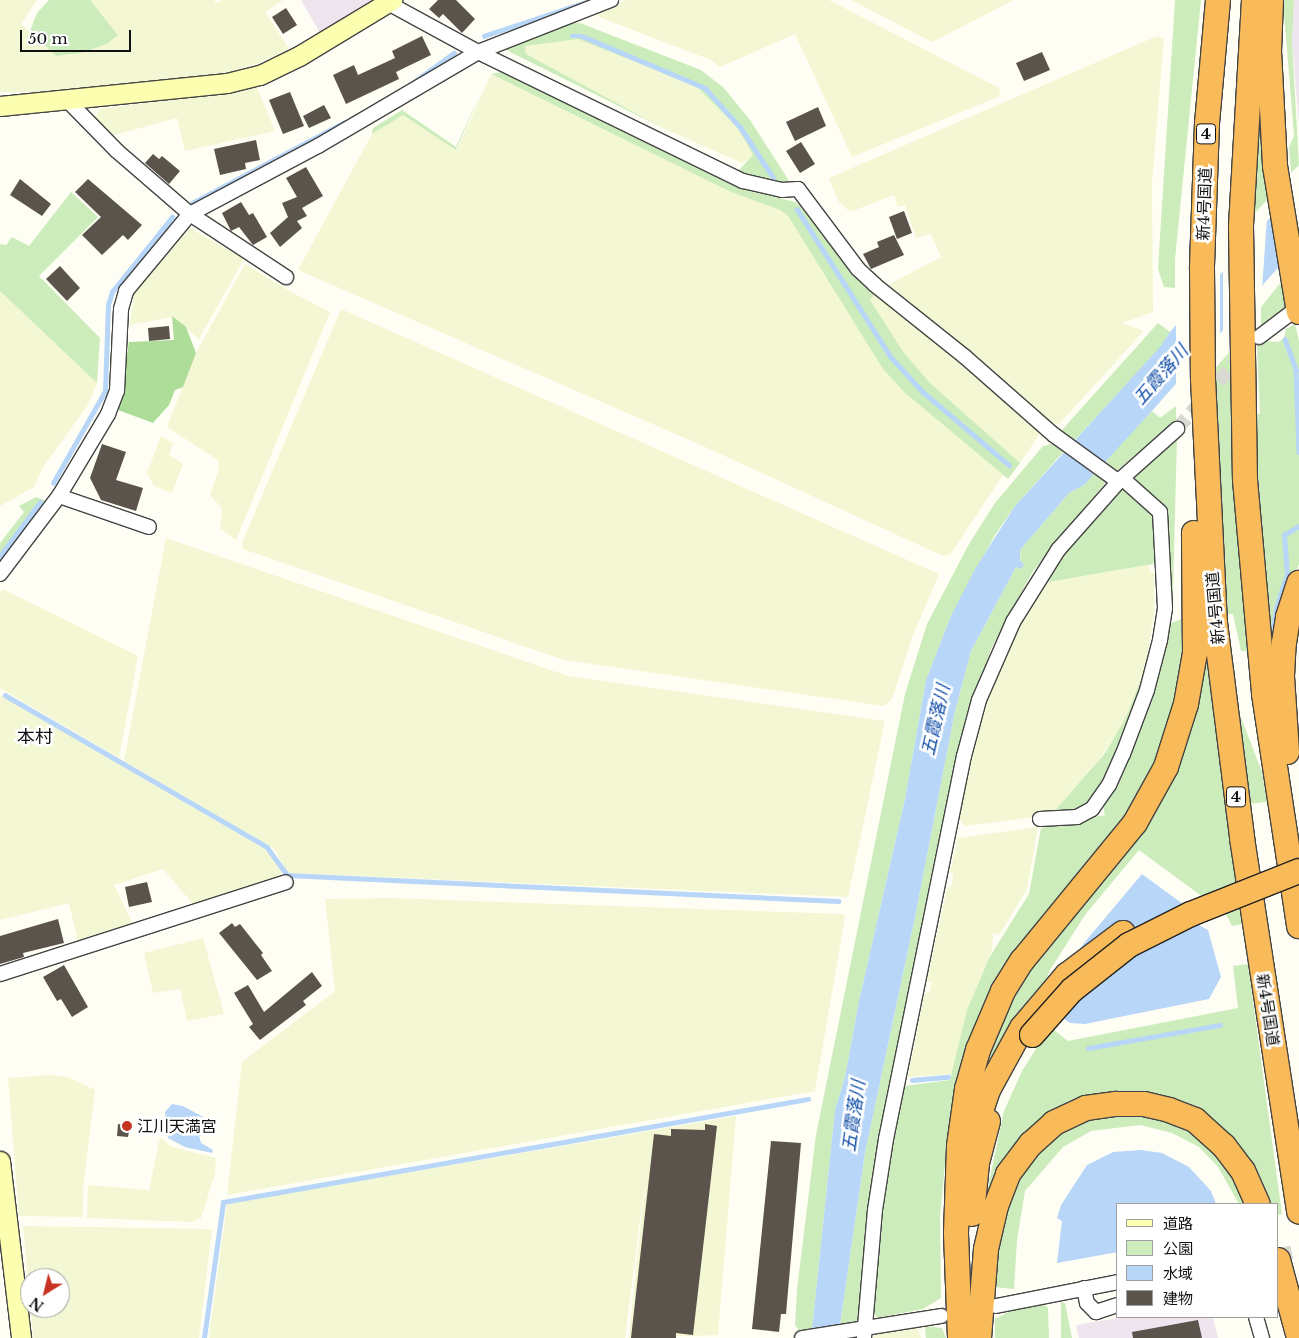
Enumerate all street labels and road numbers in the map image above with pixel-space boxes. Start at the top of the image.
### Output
road number: 4 [1196,122,1216,146]
street label: 新4号国道 [1193,167,1215,241]
street label: 新4号国道 [1202,571,1228,645]
road number: 4 [1226,784,1246,810]
street label: 新4号国道 [1253,972,1283,1048]

